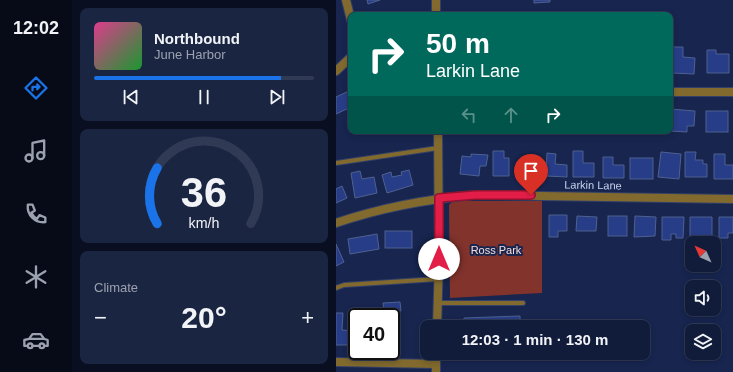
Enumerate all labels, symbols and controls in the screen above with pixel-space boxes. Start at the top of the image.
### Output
text: 12:02 [13,18,59,38]
icon: right [360,28,412,80]
text: 50 m [426,28,490,59]
text: Northbound [154,30,240,47]
text: June Harbor [154,47,226,62]
text: Larkin Lane [426,61,520,81]
icon: directions [22,74,50,102]
icon: previous [120,86,142,108]
icon: pause [193,86,215,108]
icon: next [266,86,288,108]
icon: left [458,104,480,126]
icon: ahead [500,104,522,126]
icon: right [542,104,564,126]
icon: music [22,137,50,165]
pin [514,154,548,195]
icon: arrive [520,160,542,182]
text: 36 [181,169,227,216]
street label: Larkin Lane [564,178,622,192]
icon: phone [22,200,50,228]
text: km/h [189,215,220,231]
north arrow [685,236,721,272]
map controls [685,236,721,360]
position arrow [418,238,460,280]
park label: Ross Park [471,244,522,256]
icon: climate [22,263,50,291]
text: Climate [94,280,138,295]
button: sound [685,280,721,316]
text: 20° [181,301,227,334]
text: − [94,305,107,330]
text: + [301,305,314,330]
speed limit sign: 40 [348,308,400,360]
button: layers [685,324,721,360]
icon: car [22,326,50,354]
text: 12:03 · 1 min · 130 m [462,331,608,348]

